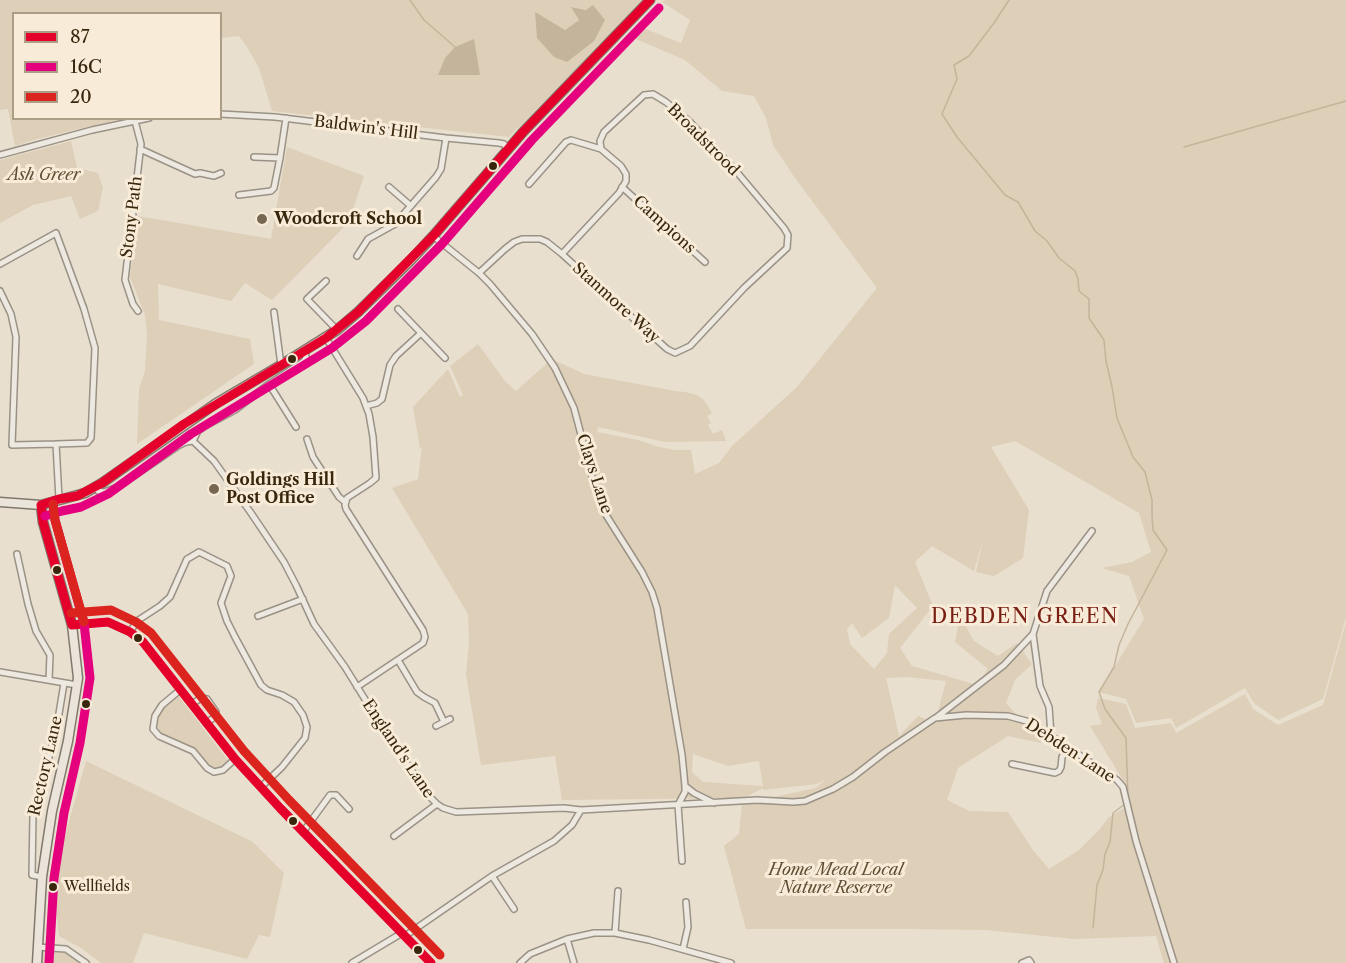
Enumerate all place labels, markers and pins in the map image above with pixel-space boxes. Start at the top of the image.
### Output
unlabelled marker [487,160,499,172]
place label: Woodcroft School [274,209,422,229]
marker: Woodcroft School [255,212,269,226]
unlabelled marker [286,353,298,365]
place label: Goldings Hill Post Office [226,470,335,508]
marker: Goldings Hill Post Office [207,482,221,496]
unlabelled marker [51,564,63,576]
unlabelled marker [132,632,144,644]
unlabelled marker [80,698,92,710]
unlabelled marker [287,815,299,827]
place label: Wellfields [64,879,130,895]
marker: Wellfields [47,881,59,893]
unlabelled marker [412,944,424,956]

